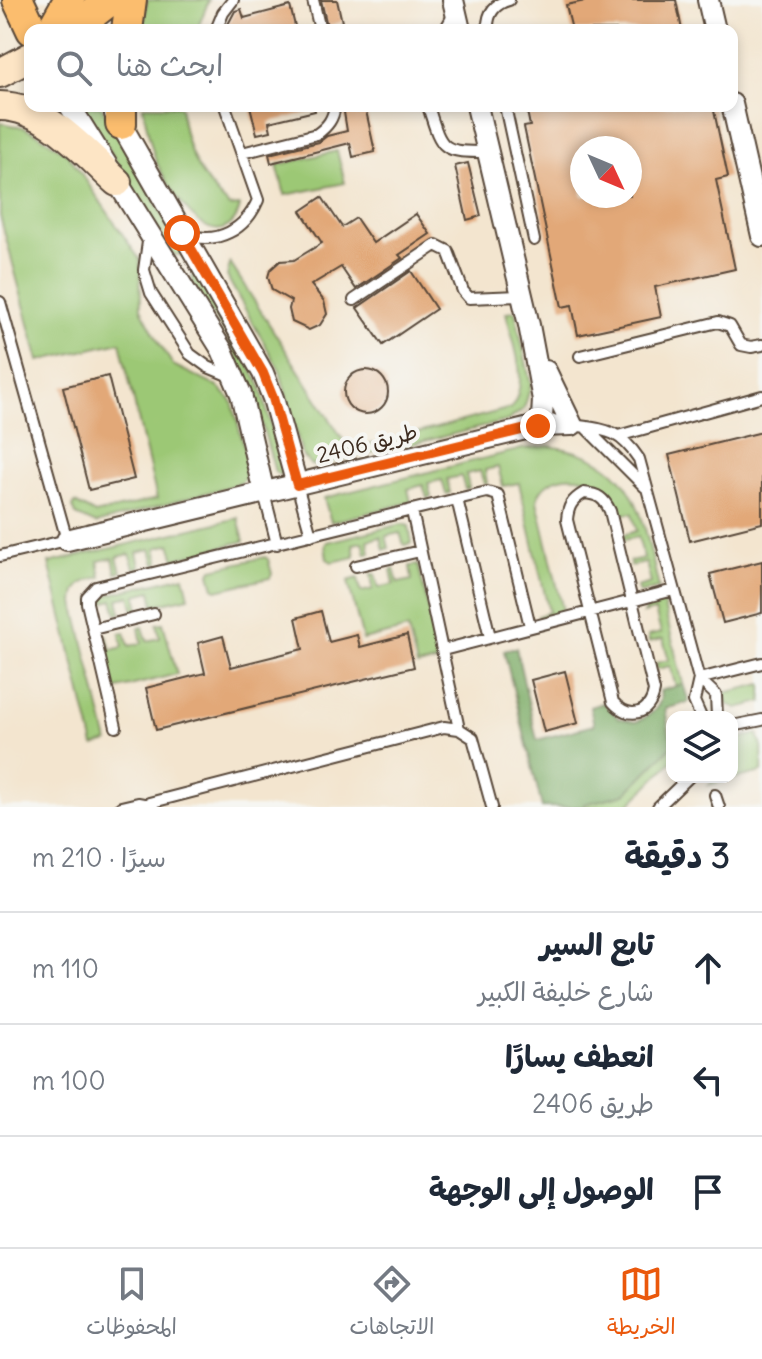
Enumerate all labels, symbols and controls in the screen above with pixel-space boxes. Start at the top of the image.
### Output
search box [24,24,738,112]
icon: search [52,46,96,90]
text: ابحث هنا [116,46,223,84]
north arrow [570,136,642,208]
route start [164,215,200,251]
route end [520,408,556,444]
street label: طريق 2406 [314,417,420,469]
map controls [666,711,738,783]
button: layers [666,711,738,783]
text: 3 دقيقة [624,834,730,877]
text: سيرًا · 210 m [32,841,166,874]
text: تابع السير [540,925,654,963]
icon: ahead [686,946,730,990]
text: 110 m [32,952,99,985]
text: شارع خليفة الكبير [478,975,654,1008]
text: انعطف يسارًا [505,1037,654,1075]
icon: left [686,1058,730,1102]
text: 100 m [32,1064,106,1097]
text: طريق 2406 [532,1087,654,1120]
text: الوصول إلى الوجهة [429,1170,654,1208]
icon: arrive [686,1170,730,1214]
tab: المحفوظات [86,1262,177,1346]
tab: الاتجاهات [350,1262,434,1346]
tab: الخريطة [607,1262,676,1346]

